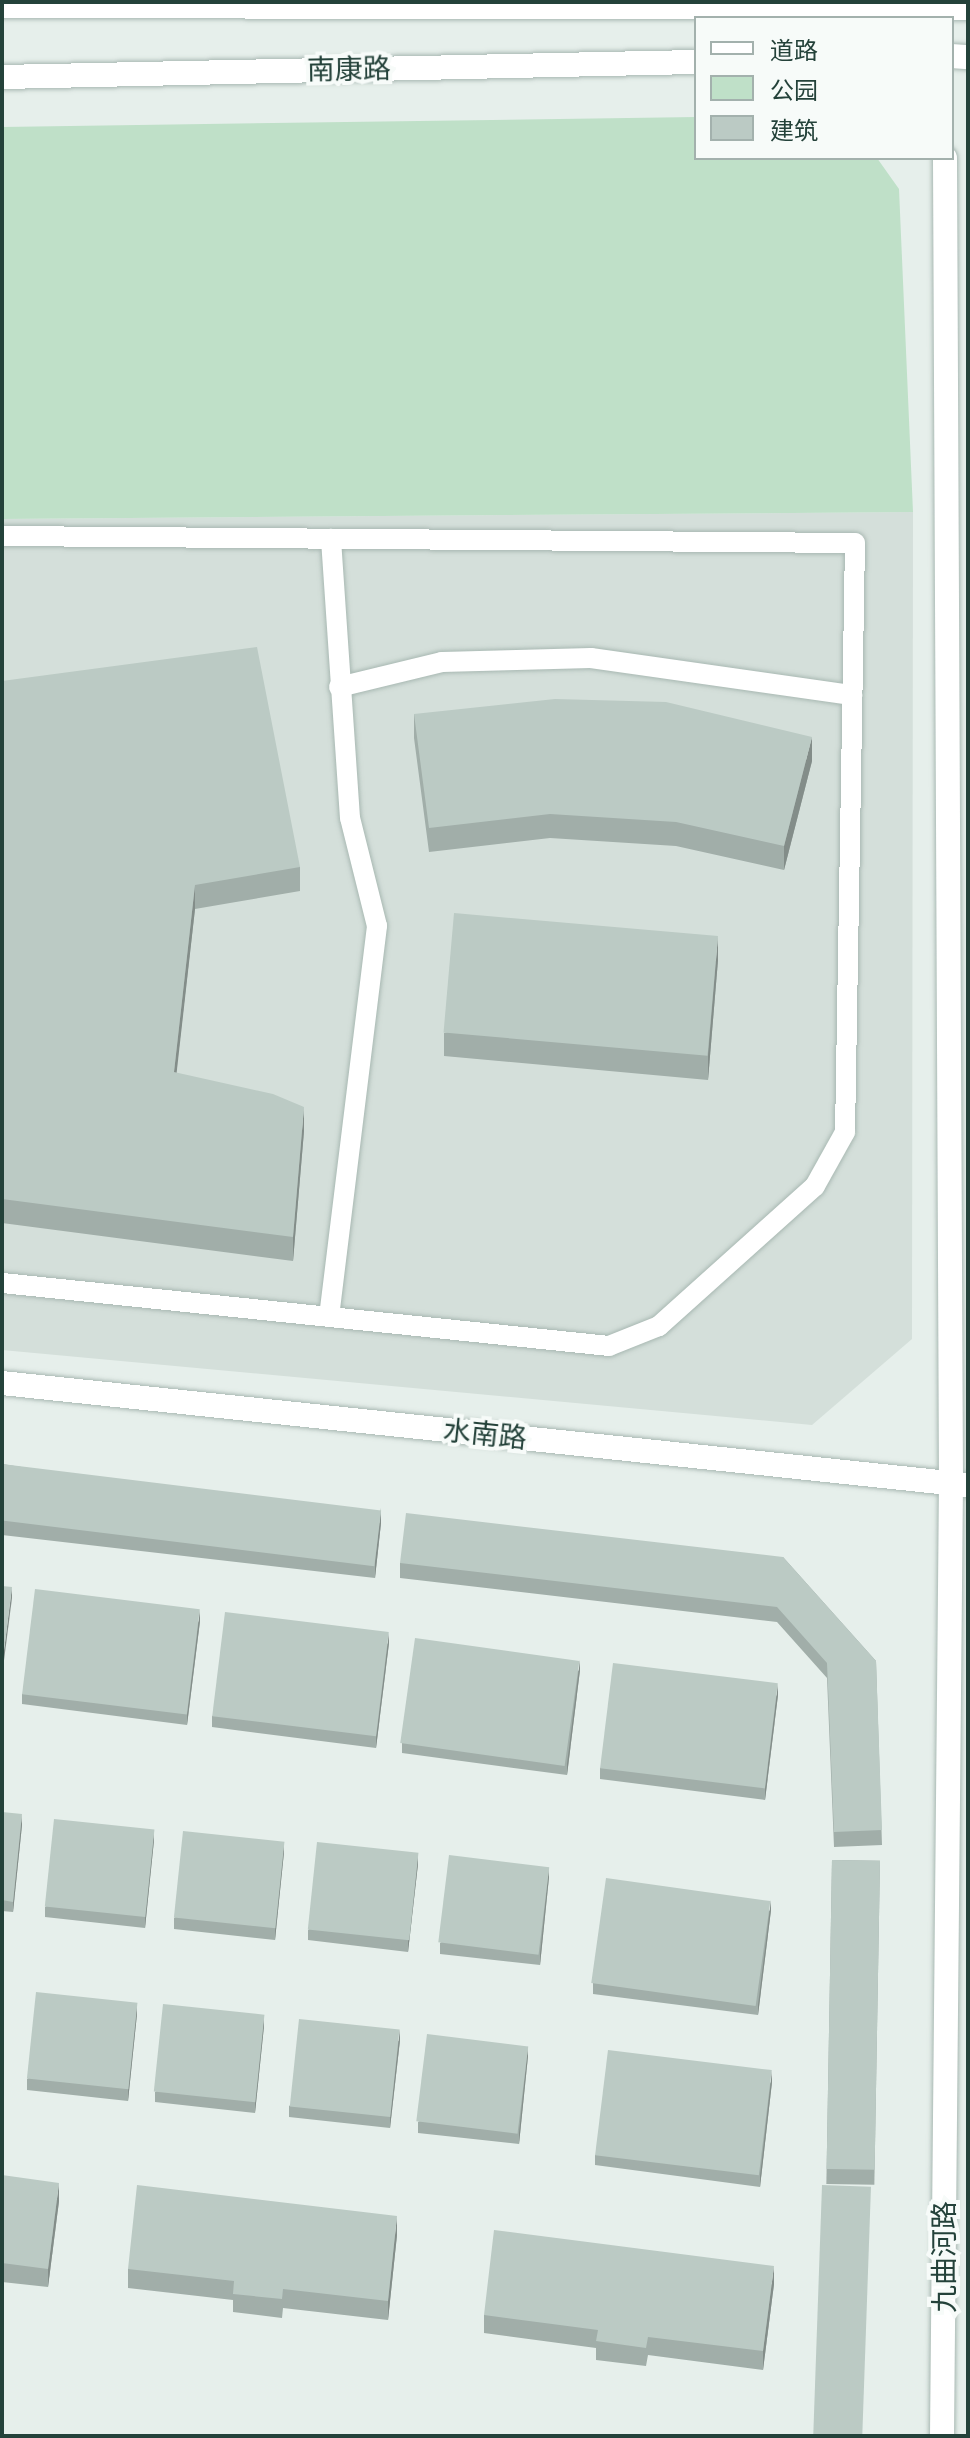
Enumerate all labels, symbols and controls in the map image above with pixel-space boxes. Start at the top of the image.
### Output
legend [694,16,954,160]
text: 道路 [770,37,818,64]
street label: 南康路 [307,51,391,87]
text: 公园 [770,77,818,104]
text: 建筑 [770,117,818,144]
street label: 水南路 [441,1413,529,1455]
street label: 九曲河路 [927,2201,961,2313]

